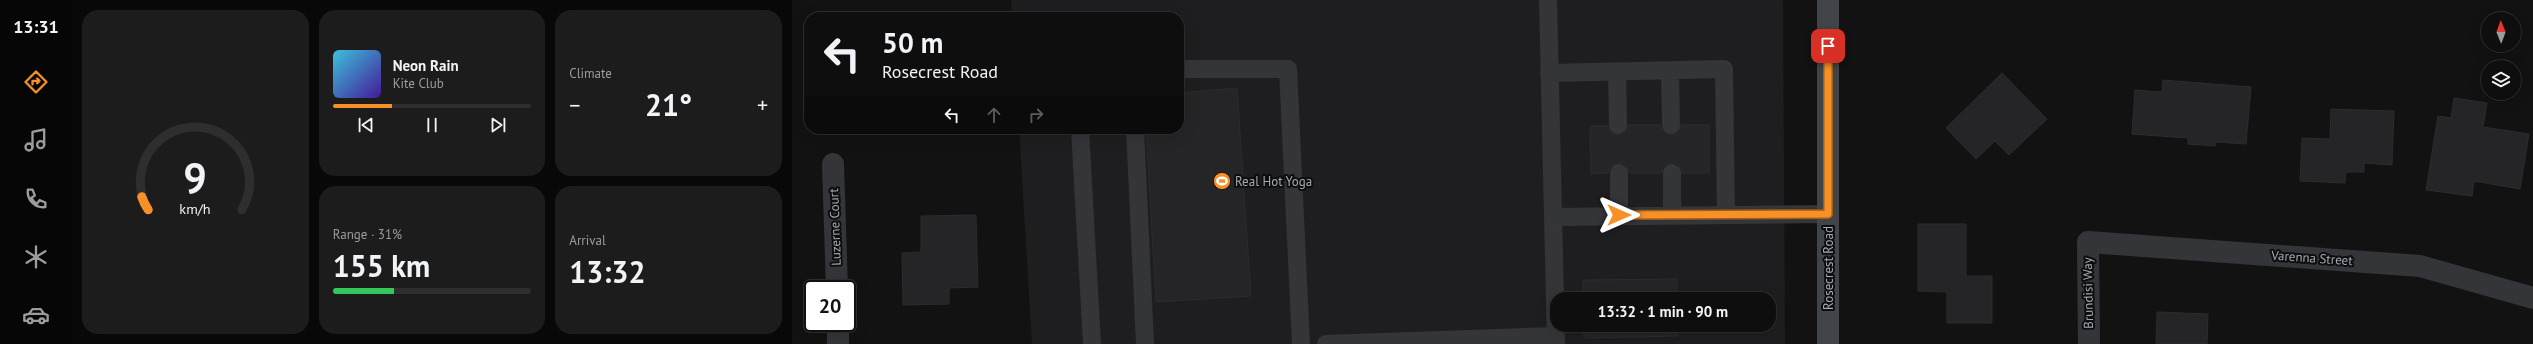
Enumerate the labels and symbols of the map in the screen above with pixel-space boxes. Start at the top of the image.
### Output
north arrow [2481,12,2521,52]
pin [1811,29,1845,63]
sports icon: Real Hot Yoga [1212,171,1232,191]
place label: Real Hot Yoga [1235,173,1312,190]
street label: Luzerne Court [825,187,845,266]
position arrow [1598,194,1640,236]
street label: Rosecrest Road [1820,226,1837,310]
street label: Varenna Street [2270,247,2354,269]
street label: Brundisi Way [2079,257,2097,329]
speed limit sign: 20 [804,280,856,332]

